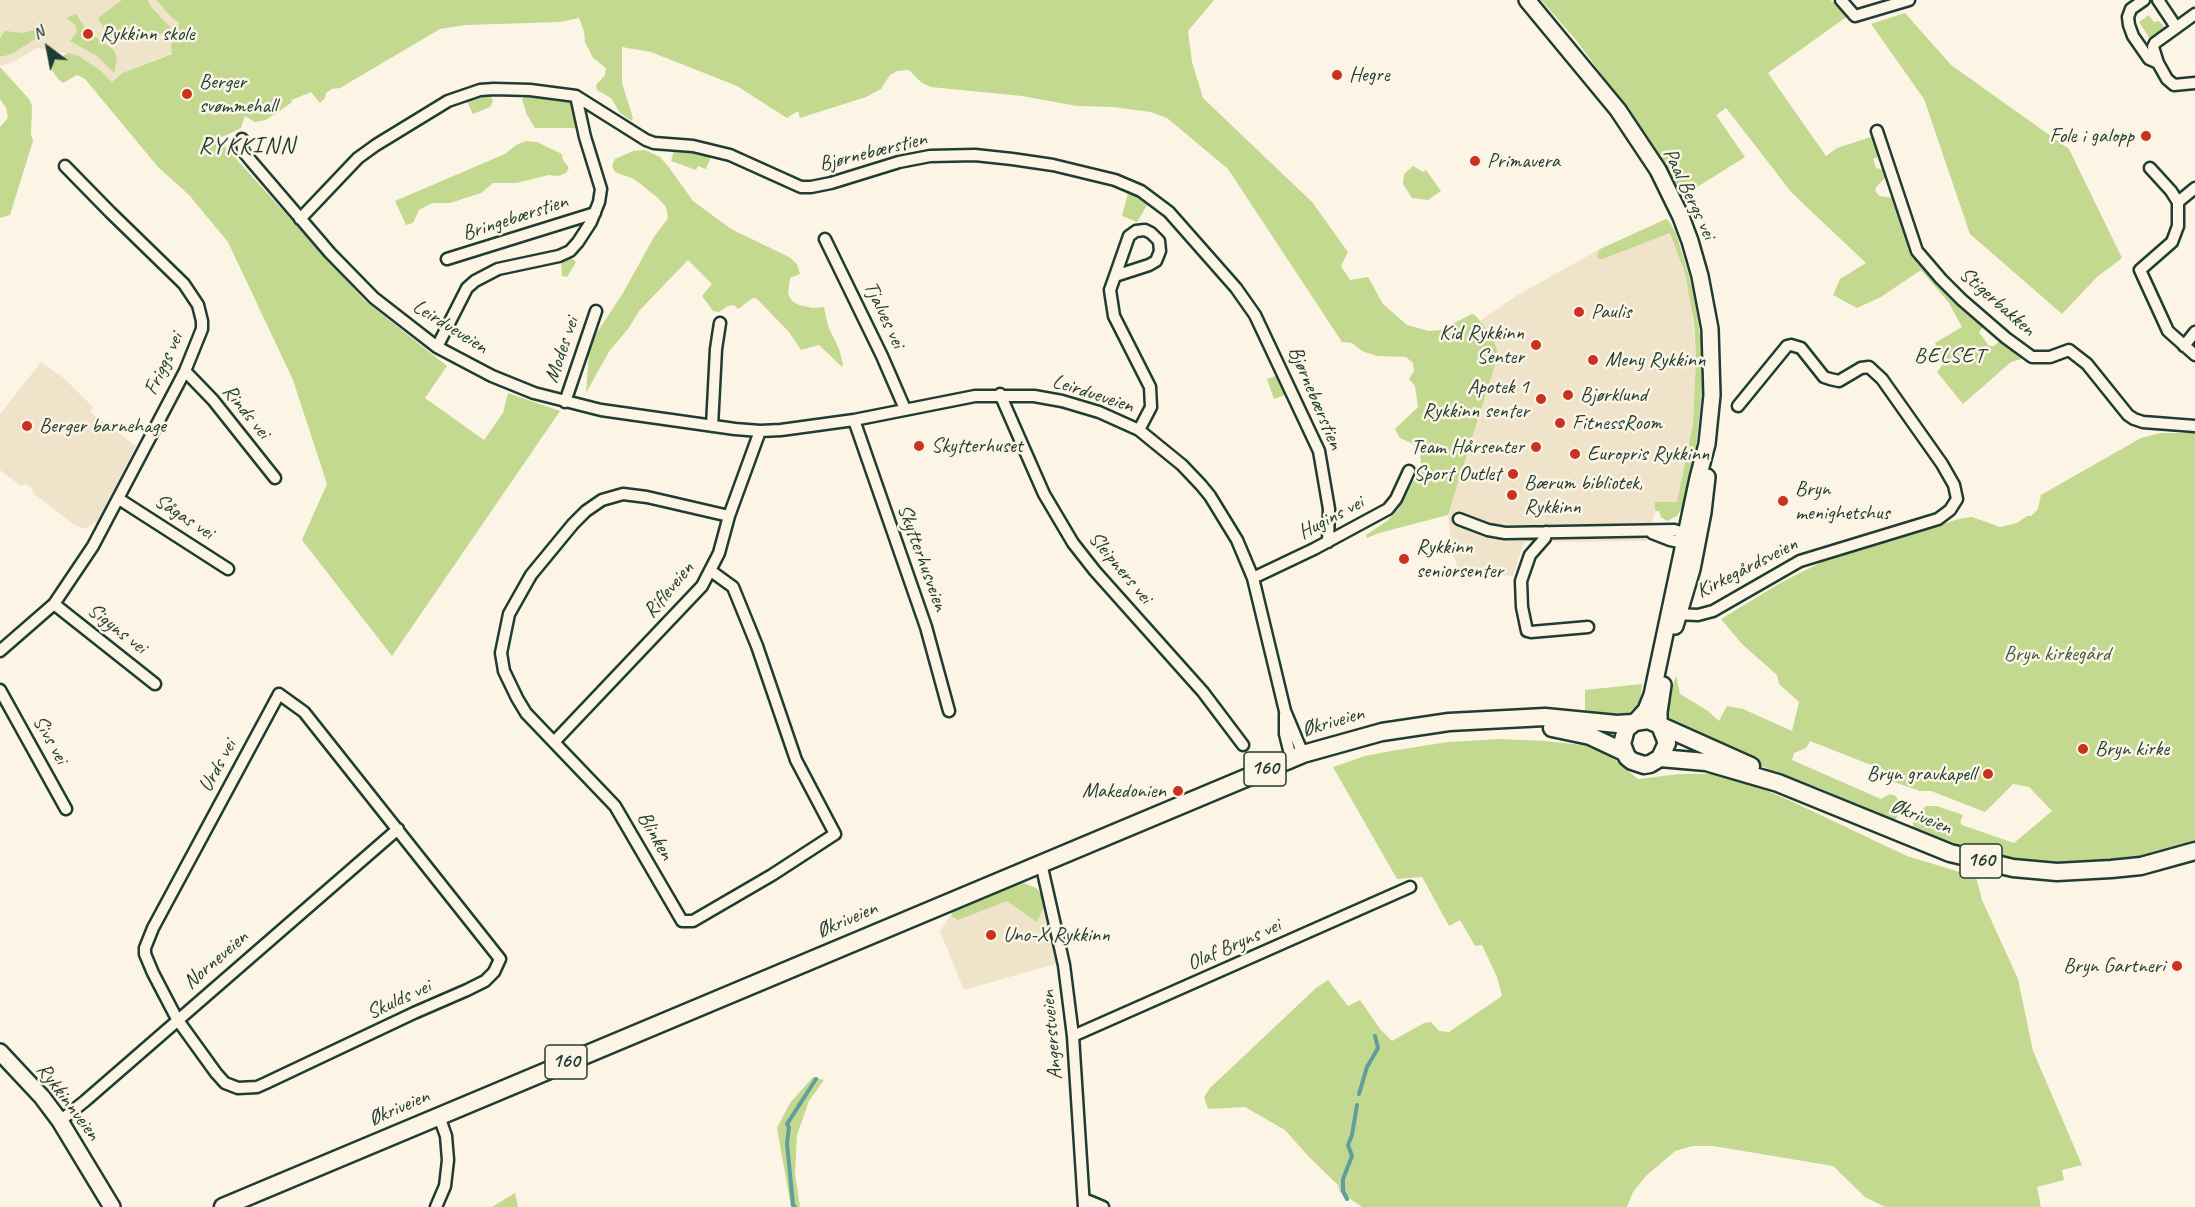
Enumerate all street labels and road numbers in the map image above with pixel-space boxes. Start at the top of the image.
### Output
street label: Bjørnebærstien [817,127,929,177]
street label: Paal Bergs vei [1657,144,1721,244]
street label: Bringebærstien [459,189,571,247]
street label: Stigerbakken [1954,262,2040,342]
street label: Tjalves vei [858,278,910,352]
street label: Leirdueveien [408,294,492,360]
street label: Modes vei [539,314,585,386]
street label: Friggs vei [139,329,189,399]
street label: Bjørnebærstien [1282,343,1348,453]
street label: Leirdueveien [1049,369,1137,419]
street label: Rinds vei [216,380,276,444]
street label: Sågas vei [149,488,219,546]
street label: Hugins vei [1294,490,1368,546]
street label: Skytterhusveien [891,501,953,615]
street label: Sleipners vei [1083,527,1157,609]
street label: Kirkegårdsveien [1692,532,1802,604]
street label: Rifleveien [638,557,700,623]
street label: Sigyns vei [82,598,152,660]
street label: Økriveien [1299,701,1367,743]
street label: Sivs vei [26,711,74,769]
street label: Urds vei [193,735,243,797]
road number: 160 [1244,752,1286,786]
street label: Økriveien [1887,793,1955,841]
street label: Blinken [631,807,679,865]
road number: 160 [1960,844,2002,878]
street label: Økriveien [813,896,881,944]
street label: Olaf Bryns vei [1183,913,1285,977]
street label: Norneveien [178,925,254,995]
street label: Skulds vei [363,974,435,1026]
street label: Angerstveien [1036,989,1068,1081]
road number: 160 [545,1045,587,1079]
street label: Rykkinnveien [31,1058,105,1146]
street label: Økriveien [365,1084,433,1132]

